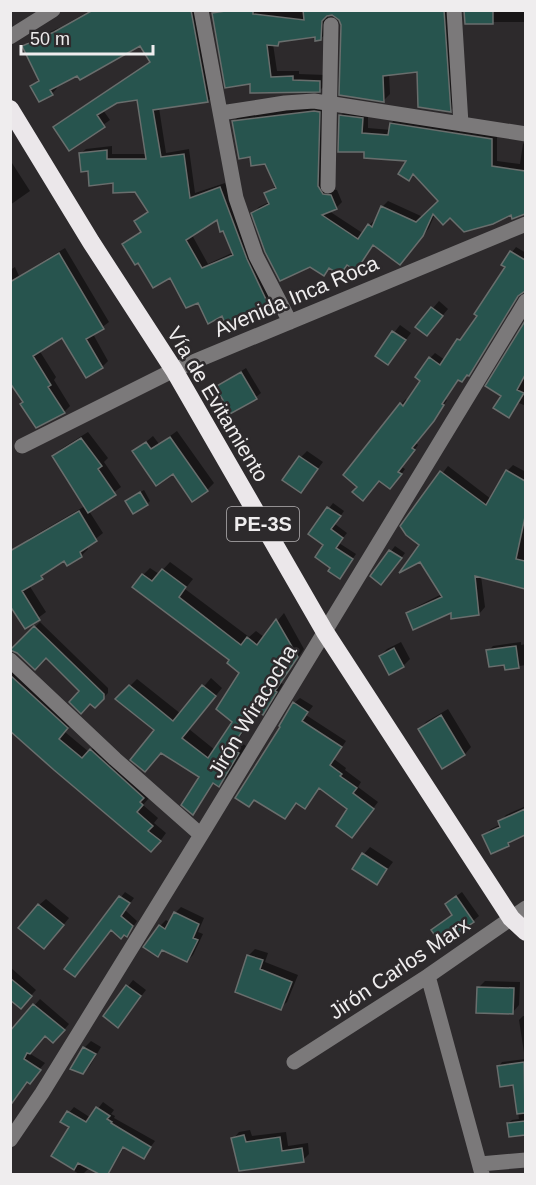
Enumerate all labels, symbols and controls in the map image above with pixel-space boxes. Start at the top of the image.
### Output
scale bar [21,18,153,56]
text: 50 m [30,29,70,49]
street label: Avenida Inca Roca [211,251,382,341]
street label: Vía de Evitamiento [163,323,273,485]
road number: PE-3S [227,507,299,541]
street label: Jirón Wiracocha [203,640,301,781]
street label: Jirón Carlos Marx [324,912,474,1024]

